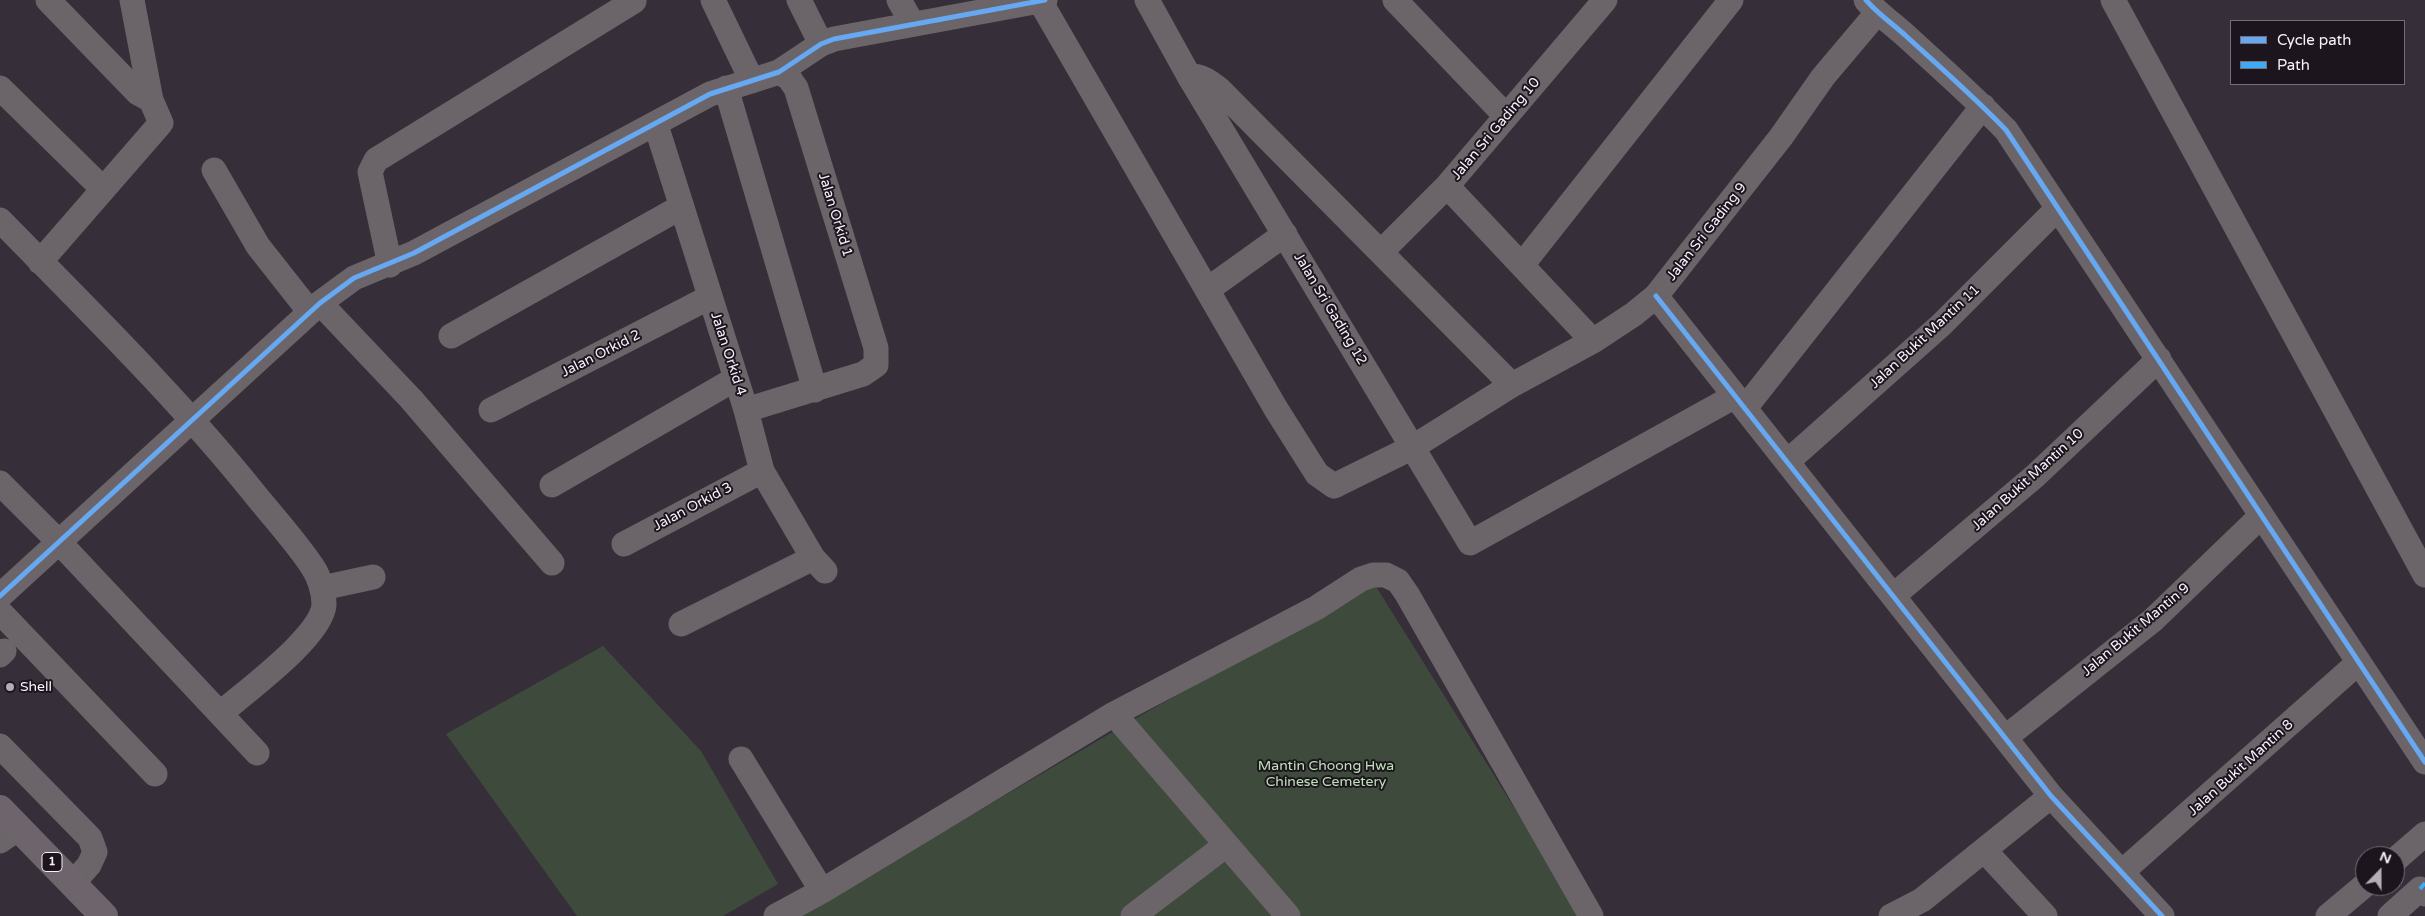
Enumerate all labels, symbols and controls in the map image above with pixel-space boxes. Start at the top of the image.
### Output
legend [2230,20,2405,85]
text: Cycle path [2277,31,2351,49]
text: Path [2277,56,2310,74]
street label: Jalan Sri Gading 10 [1448,74,1544,184]
street label: Jalan Orkid 1 [814,171,856,259]
street label: Jalan Sri Gading 9 [1664,180,1750,284]
street label: Jalan Sri Gading 12 [1290,250,1370,368]
street label: Jalan Bukit Mantin 11 [1866,282,1984,392]
street label: Jalan Orkid 4 [707,310,749,398]
street label: Jalan Orkid 2 [558,327,644,381]
street label: Jalan Bukit Mantin 10 [1969,425,2087,535]
street label: Jalan Orkid 3 [651,479,735,535]
street label: Jalan Bukit Mantin 9 [2079,580,2193,680]
place label: Shell [20,679,52,695]
marker: Shell [4,681,16,693]
street label: Jalan Bukit Mantin 8 [2185,716,2297,820]
park label: Mantin Choong Hwa Chinese Cemetery [1258,758,1394,790]
north arrow [2355,846,2405,896]
text: N [2377,848,2394,868]
road number: 1 [42,852,62,872]

